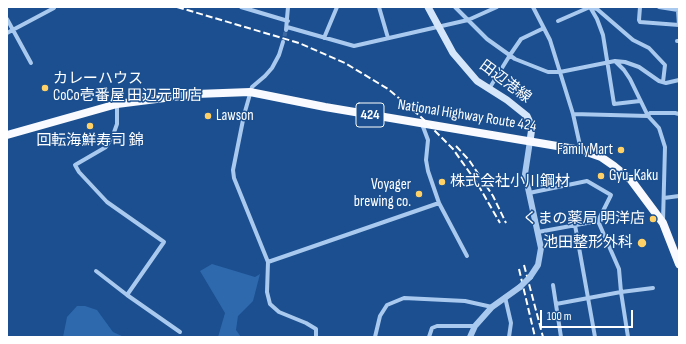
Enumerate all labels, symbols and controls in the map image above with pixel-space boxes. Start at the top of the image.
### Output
street label: 田辺港線 [476,57,534,107]
place label: カレーハウス CoCo壱番屋 田辺元町店 [53,70,202,105]
marker: カレーハウス CoCo壱番屋 田辺元町店 [40,83,50,93]
street label: National Highway Route 424 [396,96,538,136]
road number: 424 [356,103,384,127]
place label: Lawson [216,107,254,125]
marker: Lawson [203,111,213,121]
marker: 回転海鮮寿司 錦 [85,121,95,131]
place label: 回転海鮮寿司 錦 [36,132,144,150]
place label: FamilyMart [557,141,613,159]
marker: FamilyMart [616,145,626,155]
place label: Gyū-Kaku [609,167,658,185]
marker: Gyū-Kaku [596,171,606,181]
place label: 株式会社小川鋼材 [450,173,570,191]
place label: Voyager brewing co. [354,176,411,211]
marker: 株式会社小川鋼材 [437,177,447,187]
marker: Voyager brewing co. [414,189,424,199]
place label: くまの薬局 明洋店 [523,210,645,228]
marker: くまの薬局 明洋店 [648,214,658,224]
place label: 池田整形外科 [543,234,633,252]
marker: 池田整形外科 [636,237,648,249]
scale bar [542,302,635,328]
text: 100 m [547,309,572,324]

